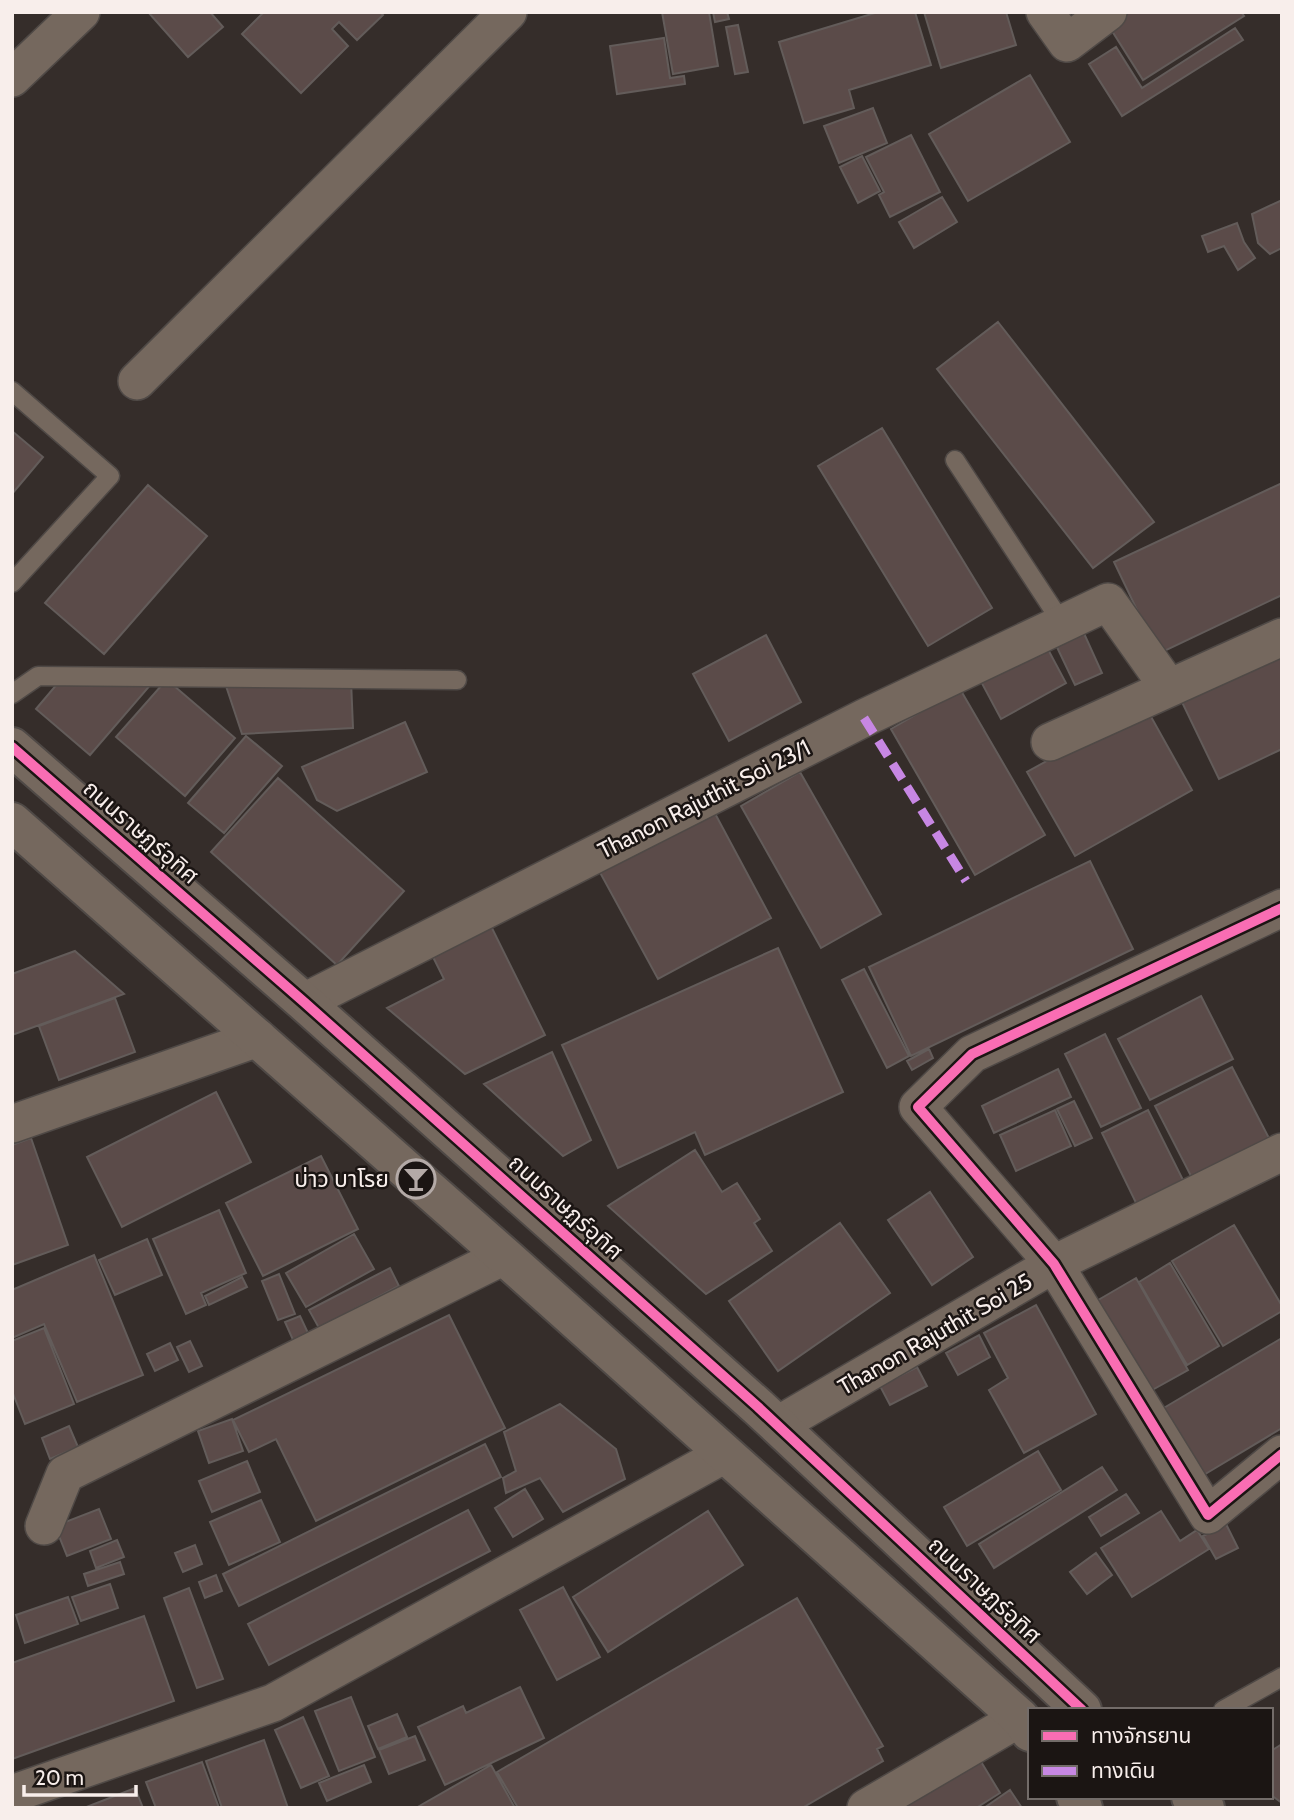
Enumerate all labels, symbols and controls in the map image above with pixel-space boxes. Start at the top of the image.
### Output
street label: Thanon Rajuthit Soi 23/1 [593,733,815,865]
street label: ถนนราษฏร์อุทิศ [77,774,205,890]
street label: ถนนราษฏร์อุทิศ [503,1148,629,1266]
bar icon: บ่าว บาโรย [395,1158,437,1200]
place label: บ่าว บาโรย [294,1165,389,1193]
street label: Thanon Rajuthit Soi 25 [833,1267,1037,1401]
street label: ถนนราษฏร์อุทิศ [923,1531,1047,1649]
legend [1028,1708,1273,1799]
text: ทางจักรยาน [1091,1723,1192,1748]
scale bar [24,1754,136,1798]
text: ทางเดิน [1091,1758,1155,1783]
text: 20 m [35,1765,84,1790]

